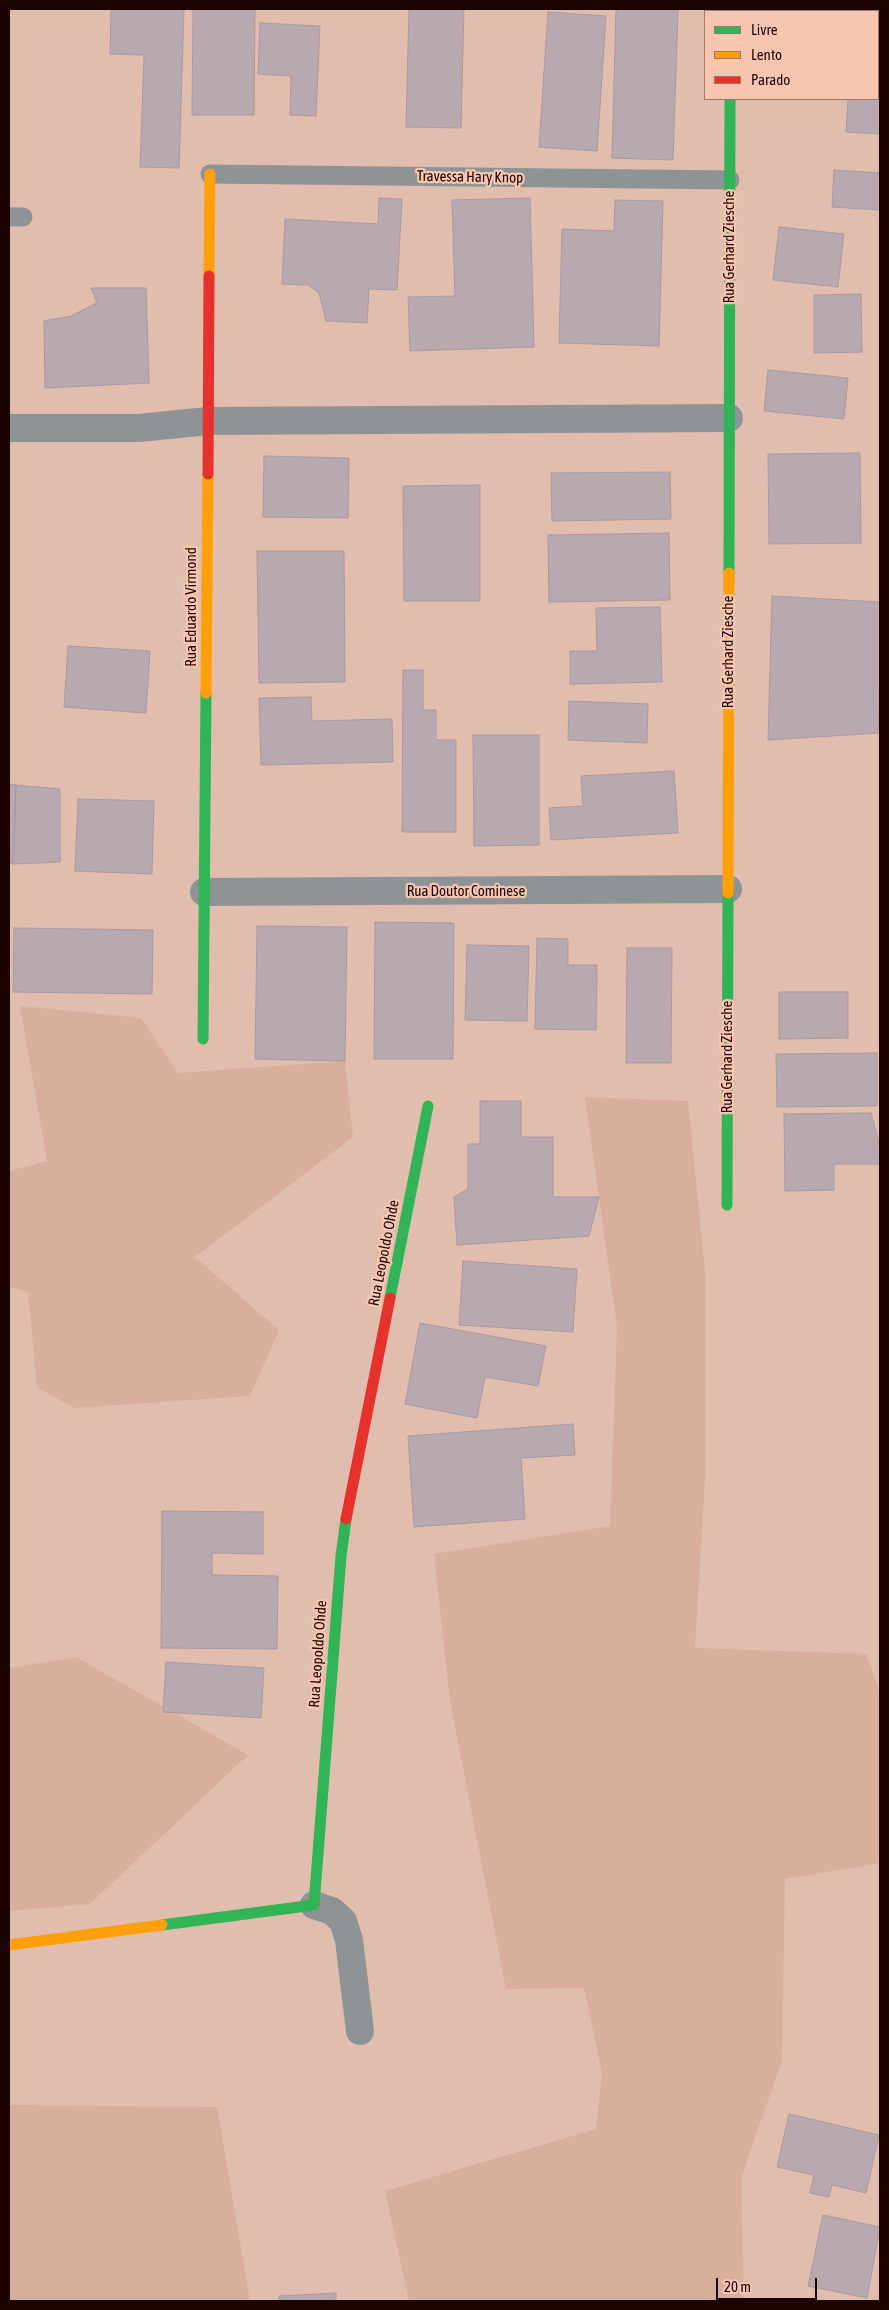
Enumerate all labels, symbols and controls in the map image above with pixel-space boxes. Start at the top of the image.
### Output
legend [704,10,879,100]
text: Livre [751,21,778,38]
text: Lento [751,46,782,63]
text: Parado [751,71,790,88]
street label: Travessa Hary Knop [417,167,523,187]
street label: Rua Gerhard Ziesche [720,191,738,303]
street label: Rua Eduardo Virmond [182,547,200,667]
street label: Rua Gerhard Ziesche [719,596,737,708]
street label: Rua Doutor Cominese [407,882,525,900]
street label: Rua Gerhard Ziesche [718,1001,736,1113]
street label: Rua Leopoldo Ohde [365,1199,403,1307]
street label: Rua Leopoldo Ohde [305,1600,331,1708]
scale bar [719,2268,820,2300]
text: 20 m [724,2278,751,2295]

